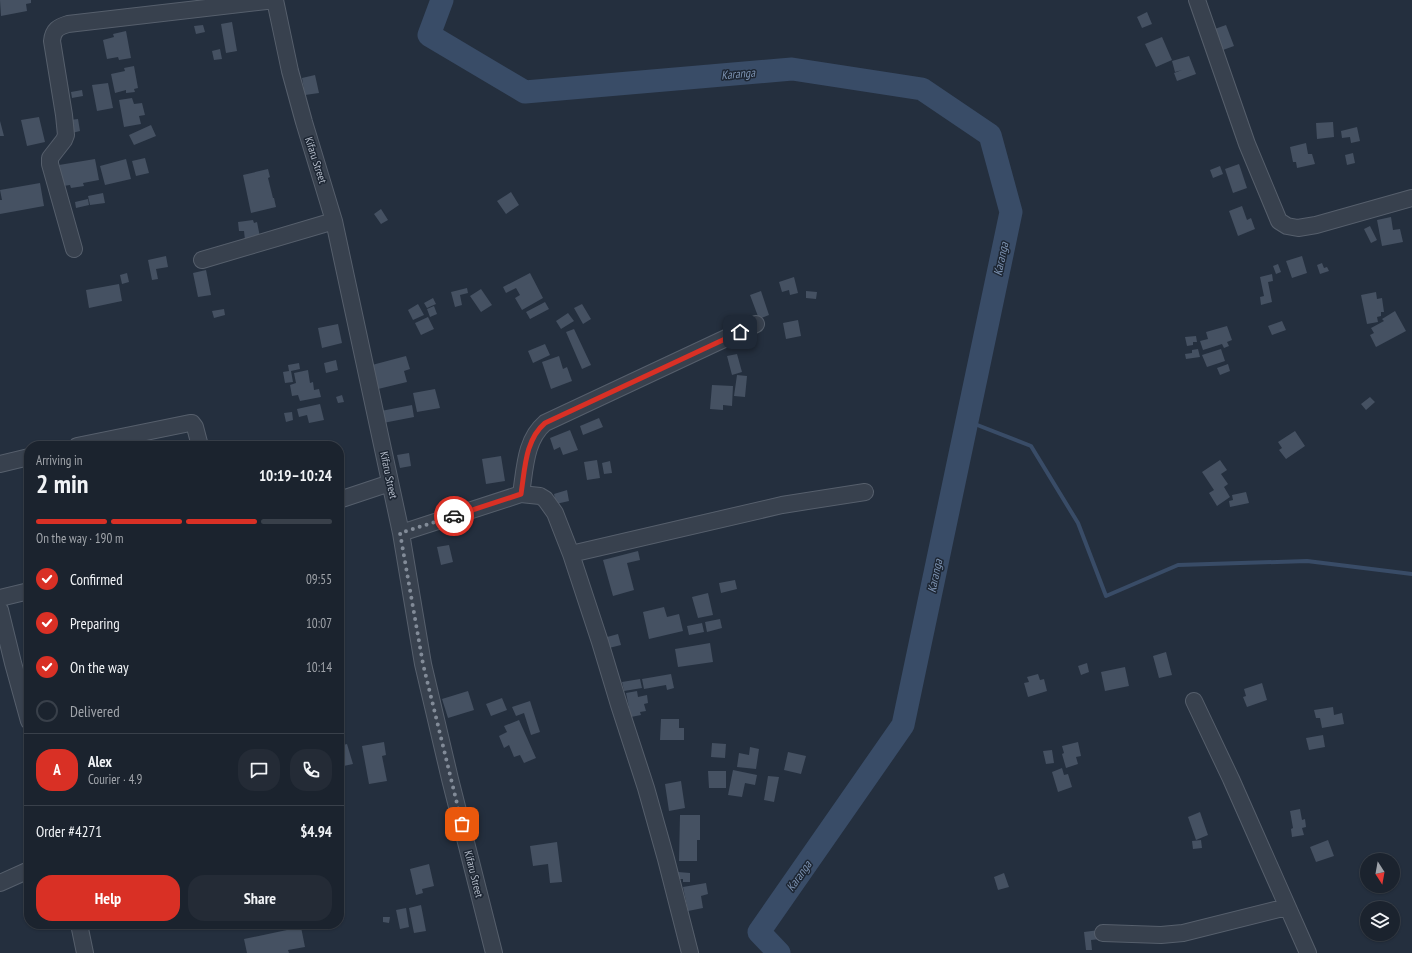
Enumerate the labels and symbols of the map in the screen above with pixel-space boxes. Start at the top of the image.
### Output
water label: Karanga [720,64,757,82]
street label: Kifaru Street [302,135,330,185]
water label: Karanga [990,240,1012,277]
pin [723,315,757,349]
street label: Kifaru Street [377,450,401,500]
courier [434,496,474,536]
water label: Karanga [924,557,946,594]
pin [445,807,479,841]
street label: Kifaru Street [461,849,487,899]
north arrow [1360,853,1400,893]
water label: Karanga [783,857,815,894]

